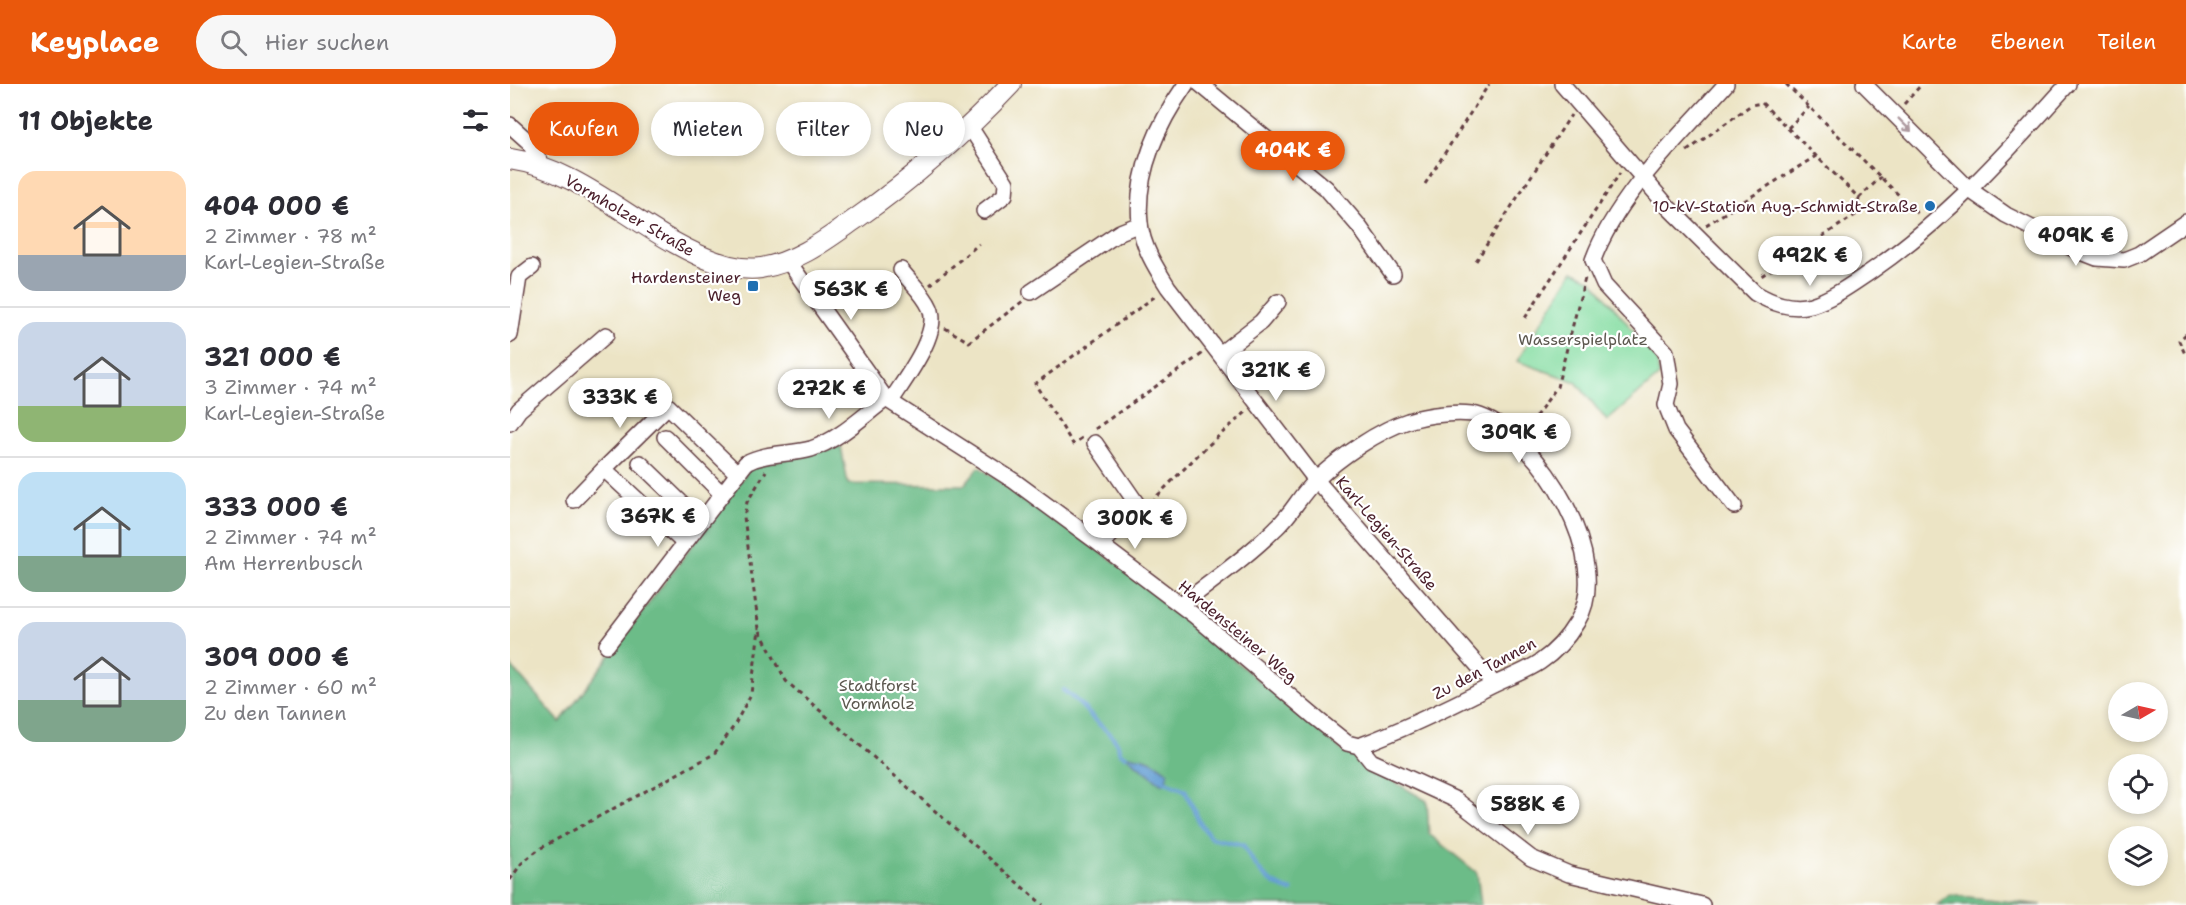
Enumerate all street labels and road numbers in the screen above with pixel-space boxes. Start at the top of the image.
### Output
street label: Vormholzer Straße [561,170,698,261]
street label: Karl-Legien-Straße [1331,472,1442,595]
street label: Hardensteiner Weg [1174,575,1302,687]
street label: Zu den Tannen [1429,632,1540,704]

